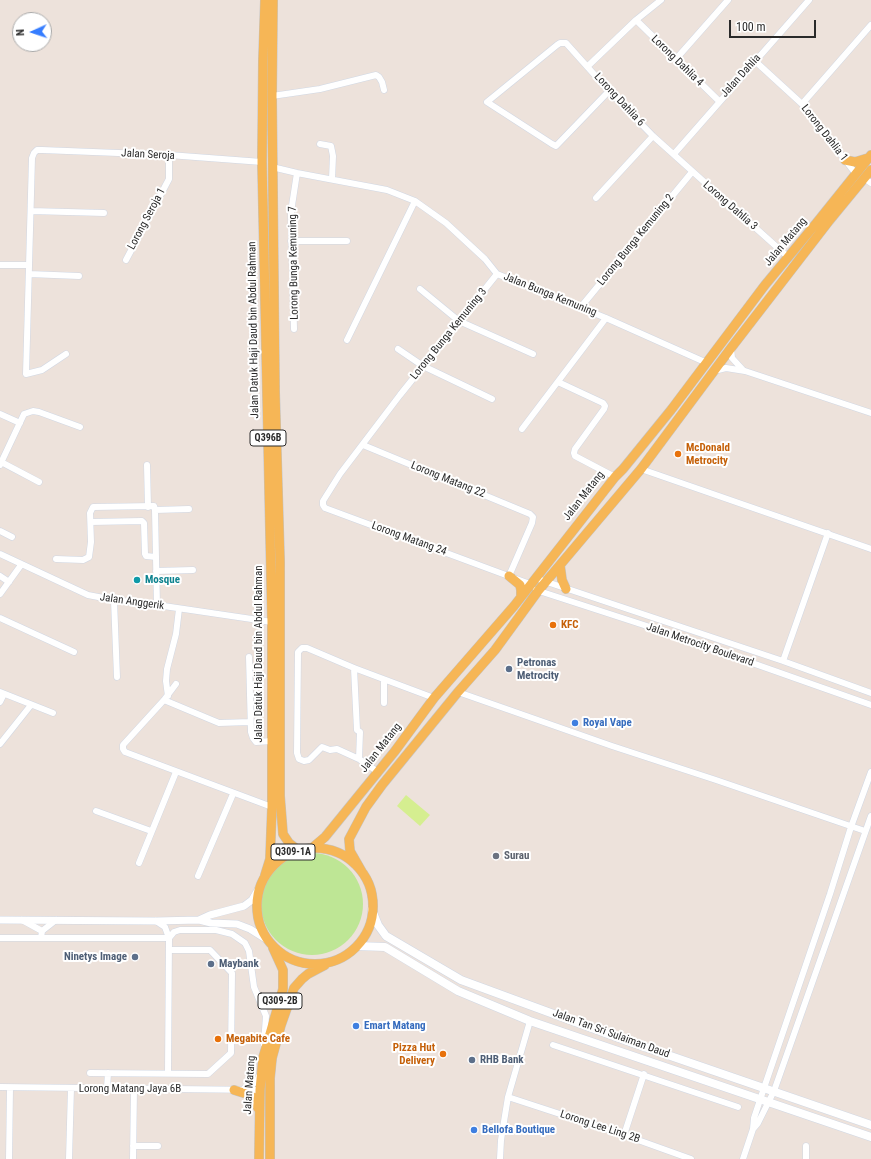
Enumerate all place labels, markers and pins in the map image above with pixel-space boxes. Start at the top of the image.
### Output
place label: McDonald Metrocity [686,441,730,467]
marker: McDonald Metrocity [673,449,683,459]
place label: Mosque [145,573,180,587]
marker: Mosque [132,575,142,585]
place label: KFC [561,618,579,632]
marker: KFC [548,620,558,630]
place label: Petronas Metrocity [517,656,559,682]
marker: Petronas Metrocity [504,664,514,674]
place label: Royal Vape [583,716,632,730]
marker: Royal Vape [570,718,580,728]
place label: Surau [504,849,529,863]
marker: Surau [491,851,501,861]
place label: Ninetys Image [64,950,127,964]
marker: Ninetys Image [130,952,140,962]
place label: Maybank [219,957,259,971]
marker: Maybank [206,959,216,969]
place label: Emart Matang [364,1019,426,1033]
marker: Emart Matang [351,1021,361,1031]
place label: Megabite Cafe [226,1032,290,1046]
marker: Megabite Cafe [213,1034,223,1044]
place label: Pizza Hut Delivery [393,1041,435,1067]
marker: Pizza Hut Delivery [438,1049,448,1059]
place label: RHB Bank [480,1053,524,1067]
marker: RHB Bank [467,1055,477,1065]
place label: Bellofa Boutique [482,1123,555,1137]
marker: Bellofa Boutique [469,1125,479,1135]

